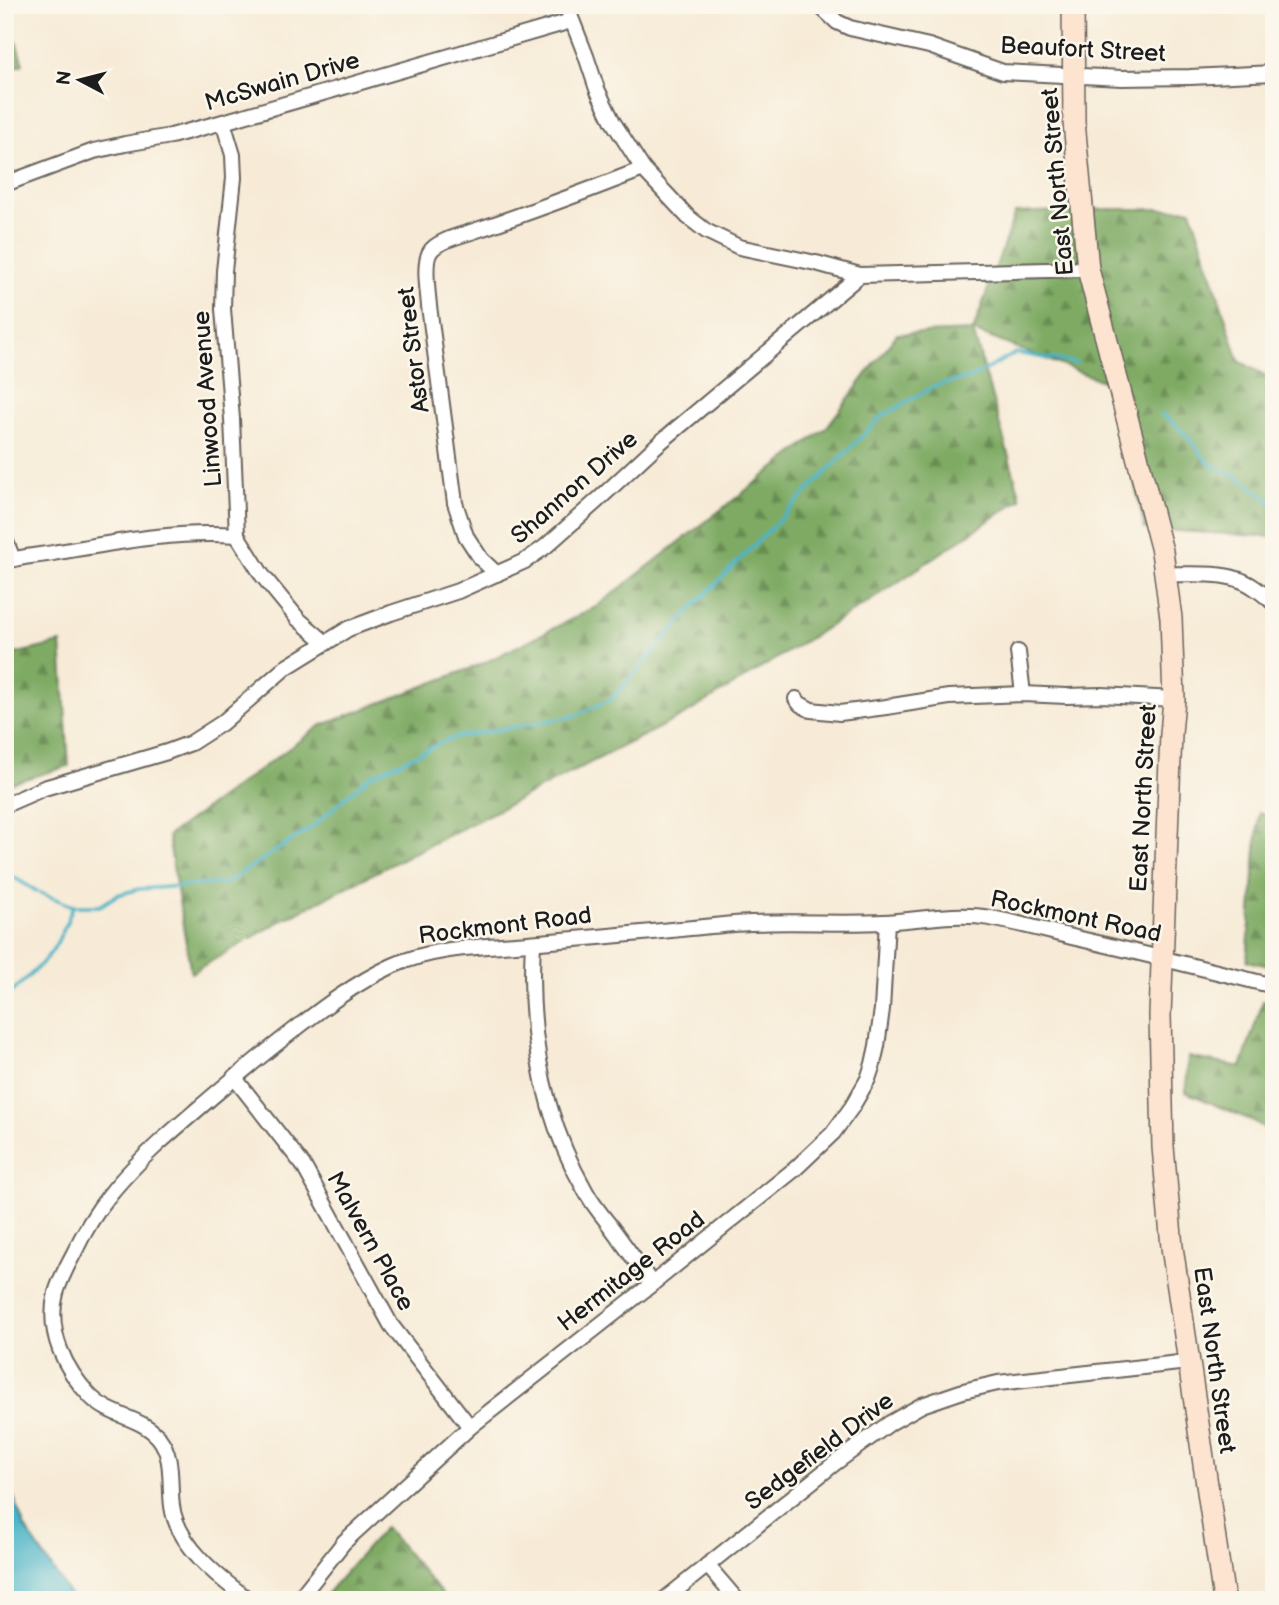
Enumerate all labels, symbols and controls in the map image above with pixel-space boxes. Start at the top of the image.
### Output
street label: Beaufort Street [999,31,1167,68]
north arrow [46,46,116,116]
street label: McSwain Drive [201,46,363,117]
text: N [52,70,77,87]
street label: East North Street [1035,86,1080,277]
street label: Astor Street [391,285,436,414]
street label: Linwood Avenue [187,310,228,488]
street label: Shannon Drive [505,424,644,550]
street label: East North Street [1124,703,1163,893]
street label: Rockmont Road [988,884,1164,949]
street label: Rockmont Road [417,900,593,950]
street label: Malvern Place [320,1167,421,1316]
street label: Hermitage Road [552,1205,711,1338]
street label: East North Street [1187,1265,1242,1456]
street label: Sedgefield Drive [739,1386,899,1517]

